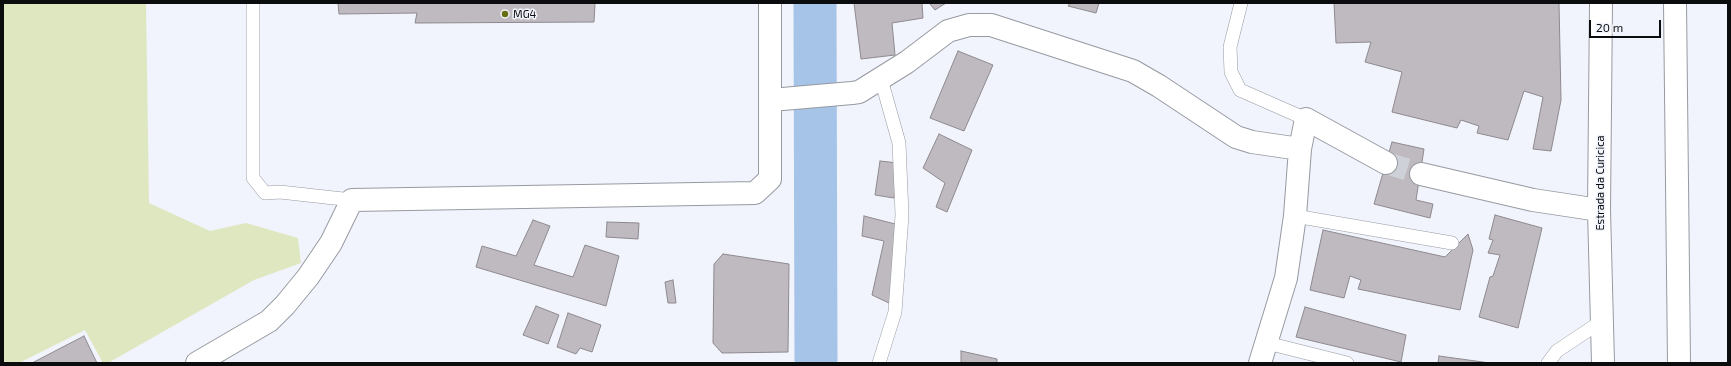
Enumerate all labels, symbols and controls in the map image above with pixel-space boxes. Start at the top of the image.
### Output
place label: MG4 [513,7,536,21]
marker: MG4 [500,9,510,19]
scale bar [1591,12,1663,38]
text: 20 m [1596,20,1623,34]
street label: Estrada da Curicica [1593,135,1607,231]

